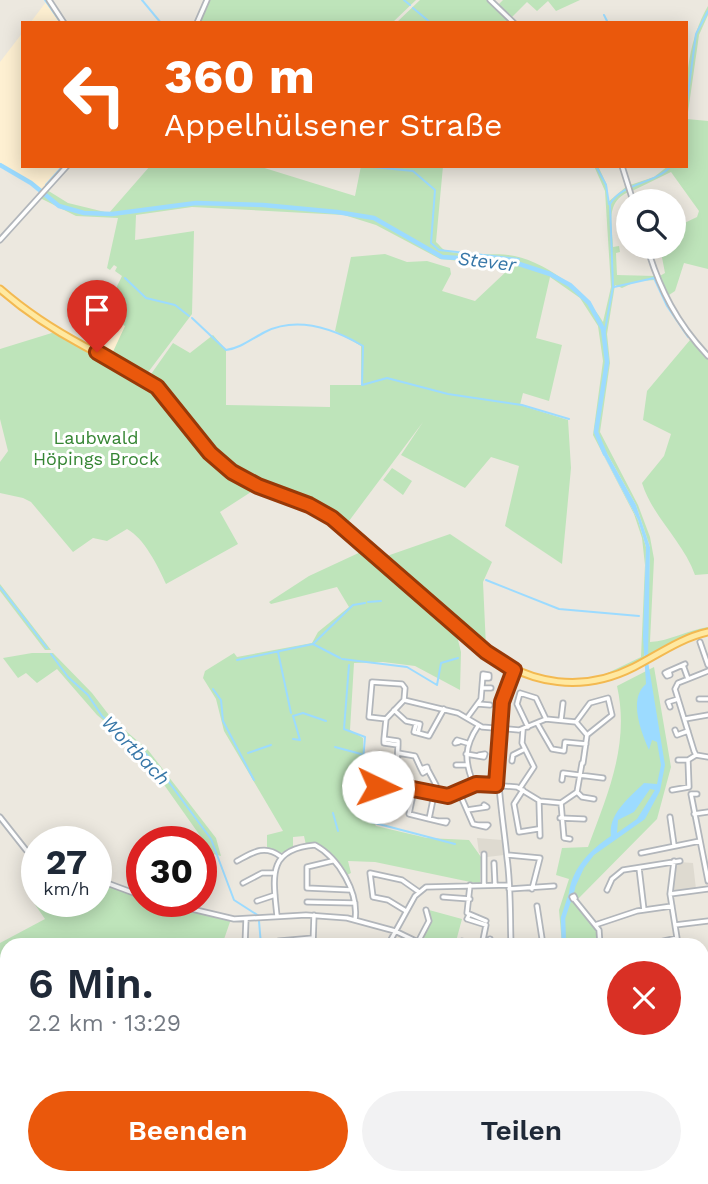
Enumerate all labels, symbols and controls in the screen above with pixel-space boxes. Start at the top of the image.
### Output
text: 360 m [164,47,315,105]
icon: left [49,49,140,140]
text: Appelhülsener Straße [164,106,503,144]
map controls [616,189,686,259]
button: search [616,189,686,259]
water label: Stever [457,247,518,277]
pin [67,280,127,352]
icon: arrive [78,291,116,329]
park label: Laubwald Höpings Brock [33,427,159,469]
water label: Wortbach [97,711,175,790]
position arrow [341,750,415,824]
speed limit sign: 30 [126,826,217,917]
text: 27 [46,841,87,883]
text: km/h [43,878,90,899]
text: 6 Min. [28,959,154,1008]
button: close [607,961,681,1035]
text: 2.2 km · 13:29 [28,1010,181,1037]
button: Beenden [28,1091,348,1171]
button: Teilen [362,1091,681,1171]

